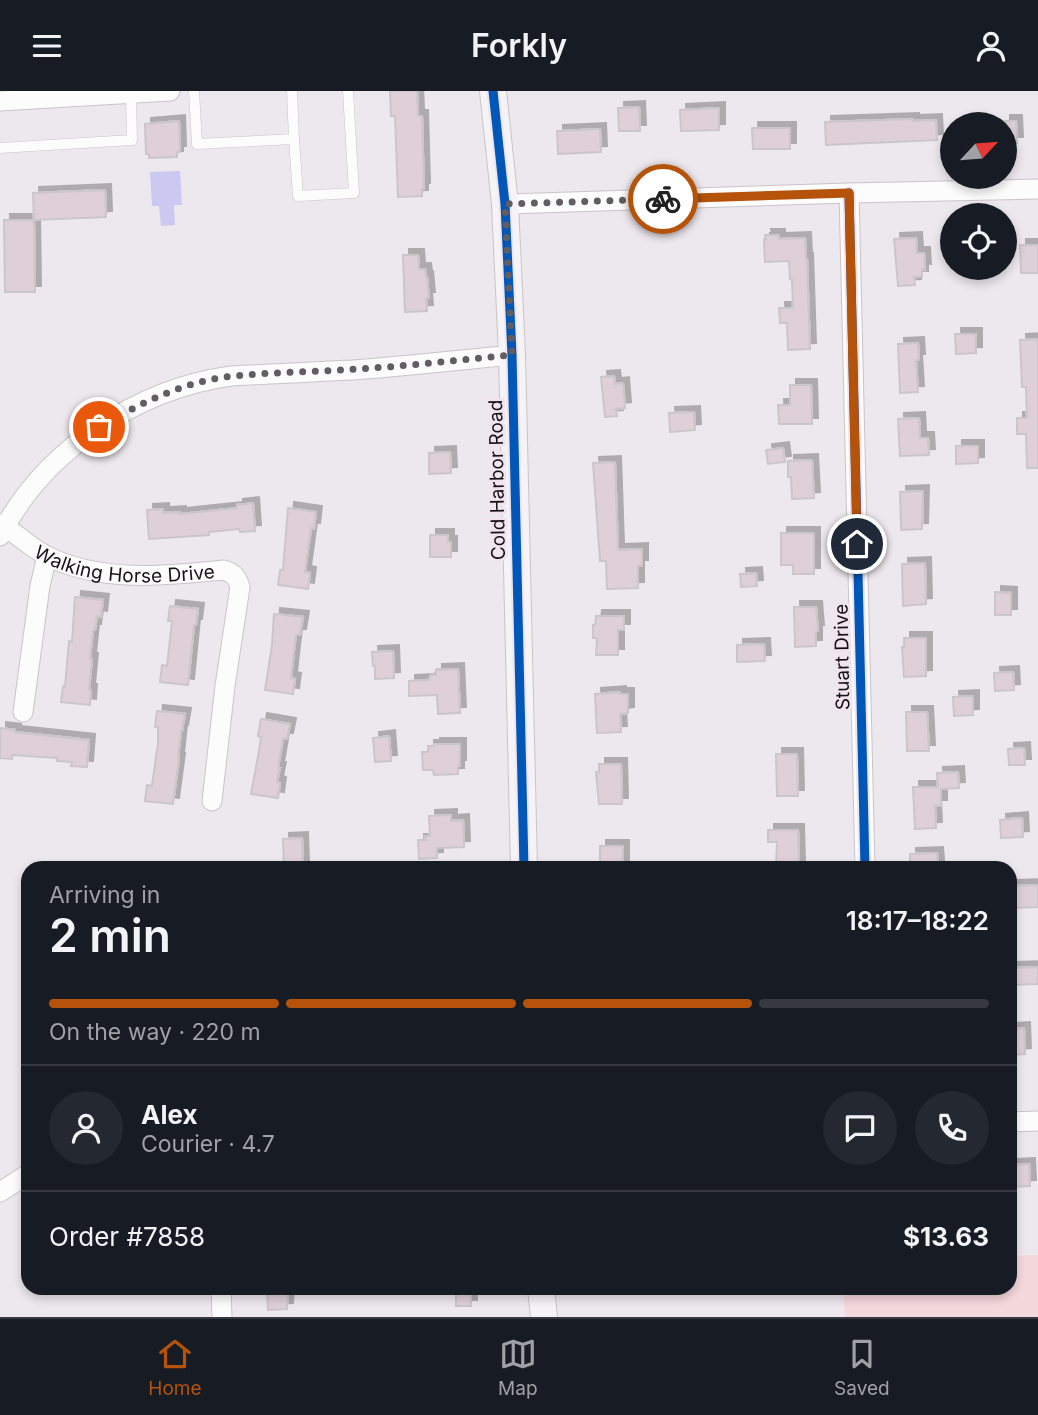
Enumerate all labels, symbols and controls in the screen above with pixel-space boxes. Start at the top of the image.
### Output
text: Forkly [471,26,567,65]
icon: menu [28,27,66,65]
icon: person [972,27,1010,65]
north arrow [940,112,1017,189]
map controls [940,112,1017,280]
courier [628,164,698,234]
icon: bike [644,180,682,218]
button: locate [940,203,1017,280]
pin [69,397,129,457]
street label: Cold Harbor Road [484,400,510,560]
icon: bag [80,408,118,446]
pin [827,514,887,574]
icon: home [838,525,876,563]
street label: Walking Horse Drive [31,540,216,587]
street label: Stuart Drive [830,604,854,710]
text: Arriving in [49,881,160,909]
text: 18:17–18:22 [846,905,989,936]
text: 2 min [49,907,171,963]
text: On the way · 220 m [49,1018,261,1046]
button: person [49,1091,123,1165]
button: chat [823,1091,897,1165]
button: phone [915,1091,989,1165]
text: Alex [141,1099,198,1130]
text: Courier · 4.7 [141,1130,275,1158]
text: Order #7858 [49,1221,205,1252]
text: $13.63 [903,1221,989,1252]
tab: Home [148,1335,202,1400]
tab: Map [498,1335,538,1400]
tab: Saved [834,1335,890,1400]

